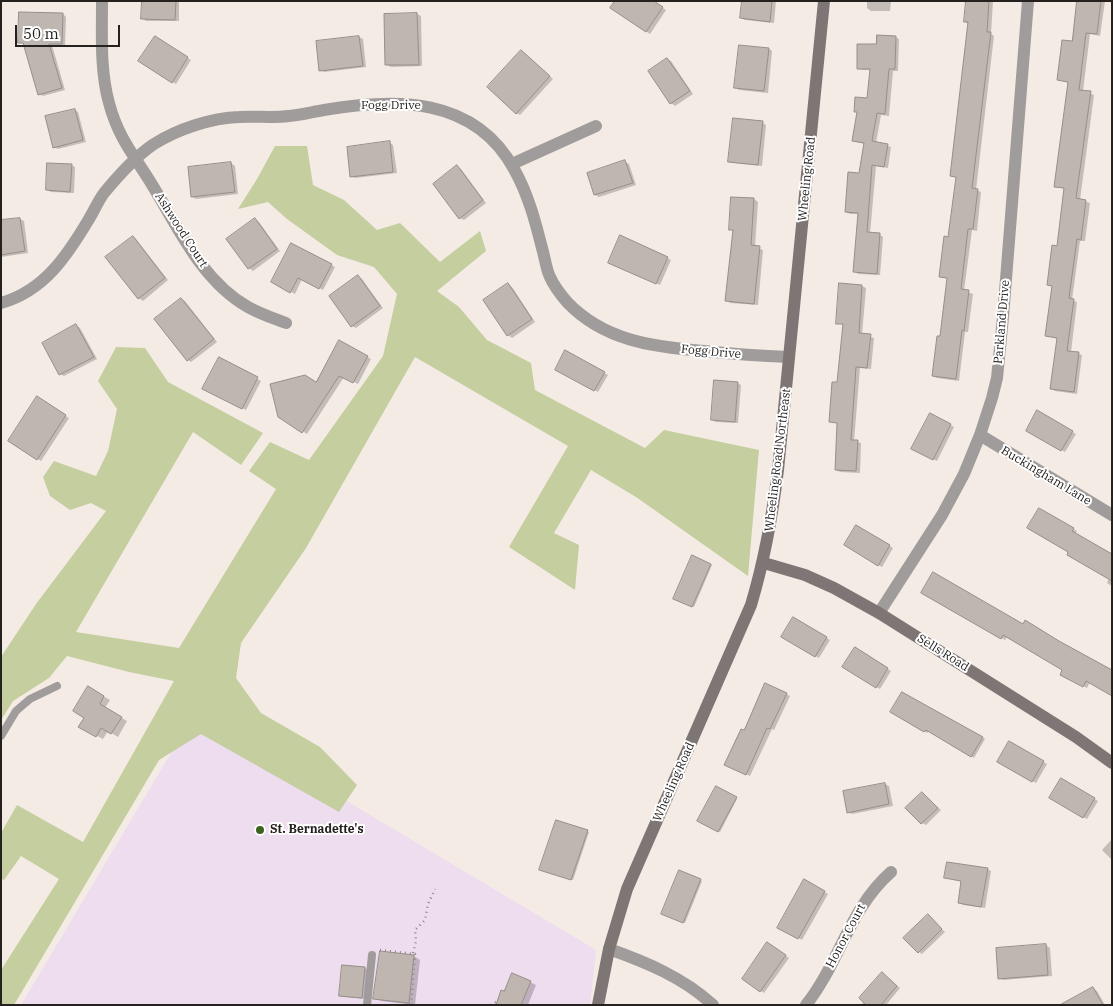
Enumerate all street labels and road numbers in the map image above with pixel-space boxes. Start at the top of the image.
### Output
street label: Fogg Drive [361,99,421,113]
street label: Wheeling Road [795,136,819,222]
street label: Ashwood Court [152,190,210,270]
street label: Parkland Drive [991,279,1013,365]
street label: Fogg Drive [681,342,741,362]
street label: Wheeling Road Northeast [762,388,794,532]
street label: Buckingham Lane [998,443,1094,509]
street label: Sells Road [915,632,971,674]
street label: Wheeling Road [650,740,698,824]
street label: Honor Court [823,902,869,970]

